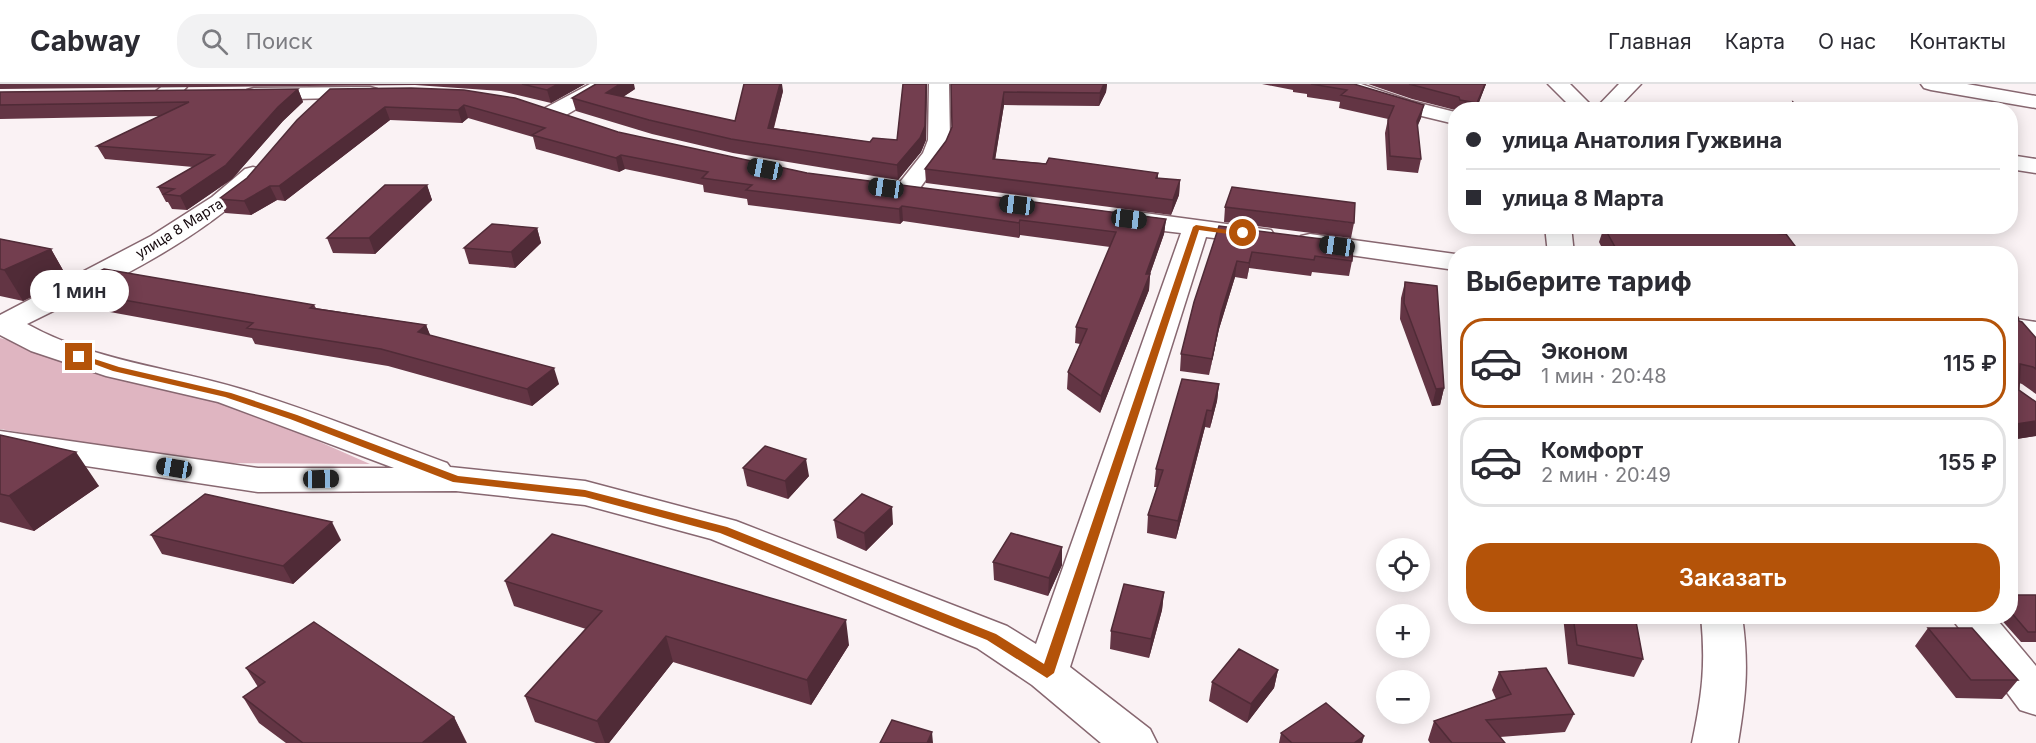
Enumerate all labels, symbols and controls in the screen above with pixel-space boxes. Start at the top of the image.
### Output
search box [177,14,597,68]
text: Cabway [30,24,141,58]
icon: search [198,25,231,58]
text: Поиск [246,28,313,54]
text: Главная [1608,29,1692,54]
text: Карта [1725,29,1785,54]
text: О нас [1818,29,1876,54]
text: Контакты [1909,29,2006,54]
text: улица Анатолия Гужвина [1502,127,1782,153]
car [746,157,784,181]
car [867,177,905,199]
text: улица 8 Марта [1502,185,1664,211]
street label: улица 8 Марта [132,194,226,262]
car [998,194,1036,216]
car [1110,208,1148,230]
route start [1229,219,1256,246]
car [1318,235,1356,257]
text: Выберите тариф [1466,265,1692,298]
callout: 1 мин [29,270,128,312]
text: 1 мин [53,279,106,303]
icon: car [1469,336,1523,390]
text: Эконом [1541,338,1628,364]
route end [65,343,92,370]
text: 115 ₽ [1943,350,1997,376]
text: 1 мин · 20:48 [1541,364,1667,388]
icon: car [1469,435,1523,489]
text: Комфорт [1541,437,1643,463]
text: 155 ₽ [1938,449,1997,475]
car [155,456,193,480]
text: 2 мин · 20:49 [1541,463,1671,487]
car [303,470,339,488]
map controls [1376,538,1430,724]
button: locate [1376,538,1430,592]
button: Заказать [1466,543,2000,612]
button: + [1376,604,1430,658]
button: − [1376,670,1430,724]

